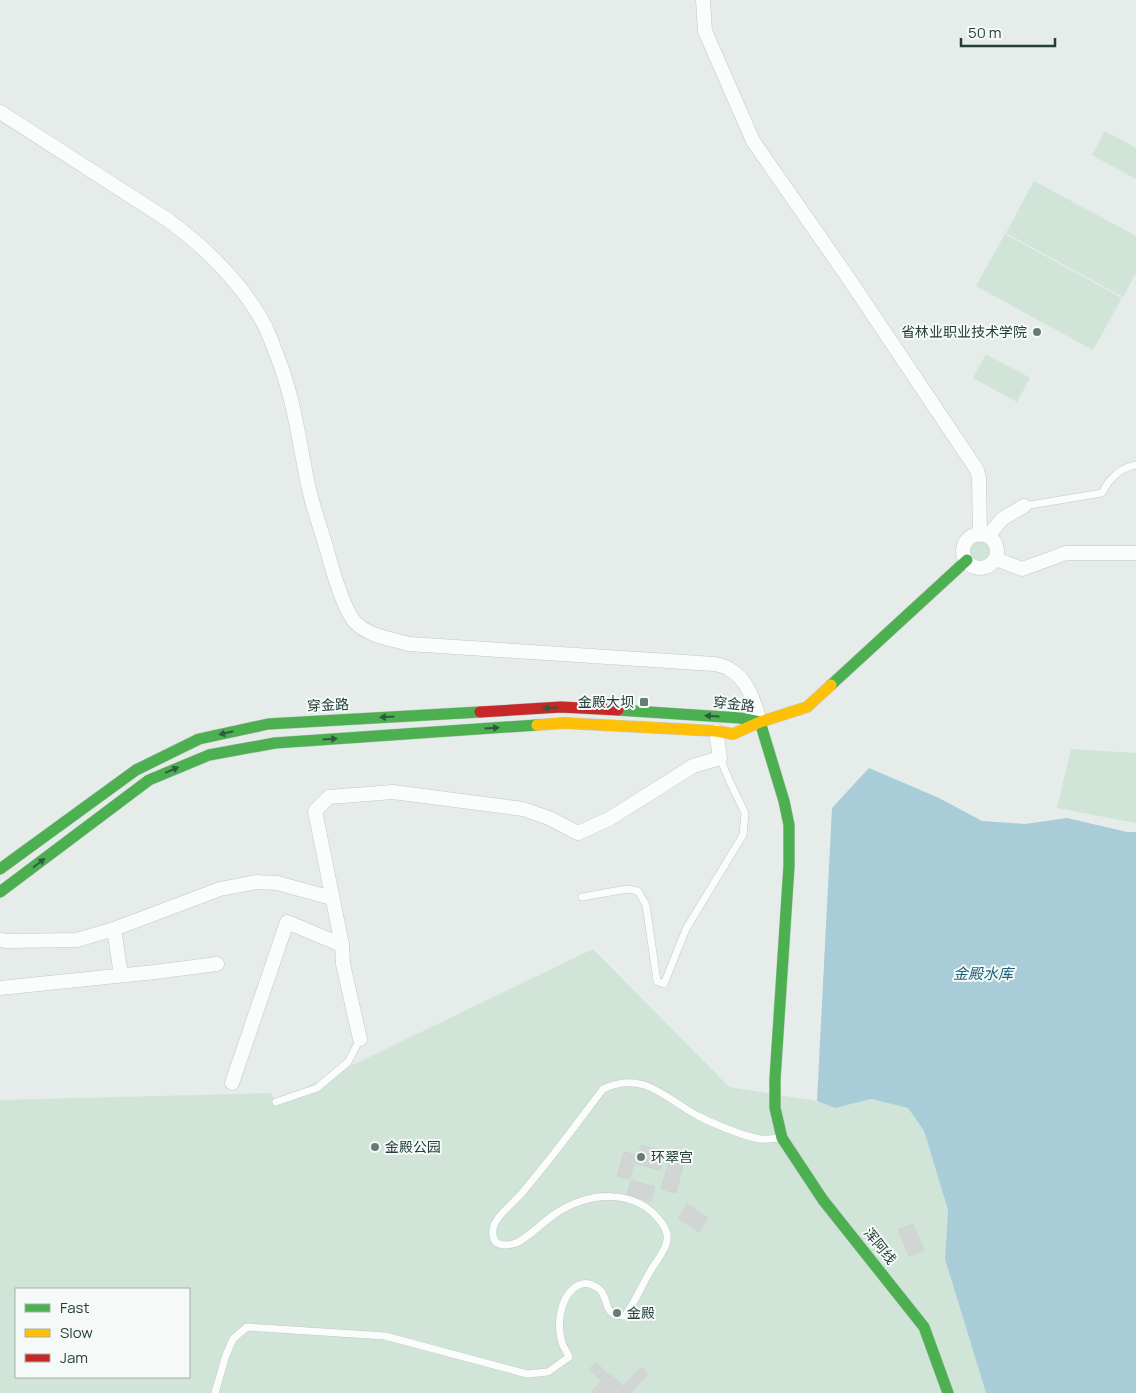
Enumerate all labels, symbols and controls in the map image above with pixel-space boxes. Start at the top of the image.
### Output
scale bar [961,15,1055,47]
text: 50 m [968,22,1002,43]
place label: 省林业职业技术学院 [901,322,1027,341]
marker: 省林业职业技术学院 [1031,326,1043,338]
place label: 金殿大坝 [578,692,634,711]
street label: 穿金路 [712,692,756,715]
street label: 穿金路 [307,694,349,715]
marker: 金殿大坝 [638,696,650,708]
one-way arrow [541,704,557,712]
one-way arrow [704,712,720,720]
one-way arrow [379,714,395,722]
one-way arrow [484,723,500,731]
one-way arrow [219,729,234,737]
one-way arrow [322,735,338,743]
one-way arrow [165,766,179,774]
one-way arrow [32,858,46,868]
water label: 金殿水库 [953,963,1016,984]
place label: 金殿公园 [385,1137,441,1156]
marker: 金殿公园 [369,1141,381,1153]
place label: 环翠宫 [651,1147,693,1166]
marker: 环翠宫 [635,1151,647,1163]
street label: 浑阿线 [860,1223,901,1268]
legend [15,1288,190,1378]
text: Fast [60,1297,89,1318]
place label: 金殿 [627,1303,655,1322]
marker: 金殿 [611,1307,623,1319]
text: Slow [60,1322,93,1343]
text: Jam [60,1347,88,1368]

